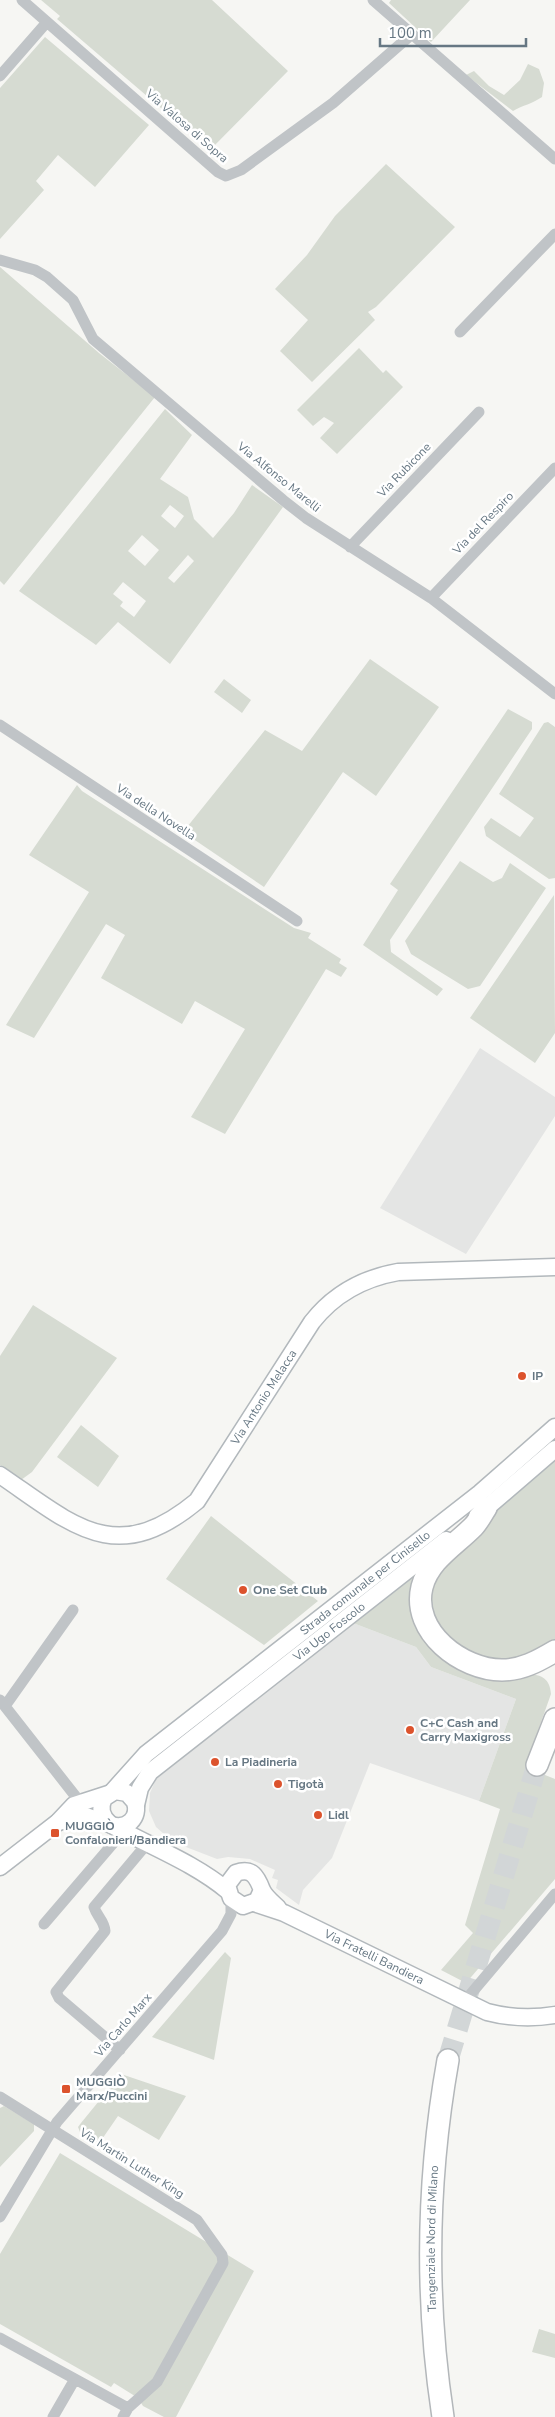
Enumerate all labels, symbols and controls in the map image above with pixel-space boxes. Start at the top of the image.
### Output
scale bar [380,15,526,47]
text: 100 m [388,23,432,43]
street label: Via Valosa di Sopra [142,85,232,166]
street label: Via Alfonso Marelli [233,438,324,516]
street label: Via Rubicone [373,439,434,502]
street label: Via del Respiro [448,488,517,558]
street label: Via della Novella [112,780,199,844]
street label: Via Antonio Melacca [227,1346,300,1449]
place label: IP [532,1368,543,1384]
marker: IP [516,1370,528,1382]
street label: Strada comunale per Cinisello [297,1527,434,1639]
place label: One Set Club [253,1582,327,1598]
marker: One Set Club [237,1584,249,1596]
street label: Via Ugo Foscolo [289,1598,369,1665]
place label: C+C Cash and Carry Maxigross [420,1715,511,1745]
marker: C+C Cash and Carry Maxigross [404,1724,416,1736]
place label: La Piadineria [225,1754,297,1770]
marker: La Piadineria [209,1756,221,1768]
place label: Tigotà [288,1776,324,1792]
marker: Tigotà [272,1778,284,1790]
place label: Lidl [328,1807,349,1823]
marker: Lidl [312,1809,324,1821]
place label: MUGGIÒ Confalonieri/Bandiera [65,1818,186,1848]
marker: MUGGIÒ Confalonieri/Bandiera [49,1827,61,1839]
street label: Via Fratelli Bandiera [321,1925,427,1988]
street label: Via Carlo Marx [90,1989,156,2061]
place label: MUGGIÒ Marx/Puccini [76,2074,147,2104]
marker: MUGGIÒ Marx/Puccini [60,2083,72,2095]
street label: Via Martin Luther King [76,2124,187,2202]
street label: Tangenziale Nord di Milano [423,2164,442,2312]

